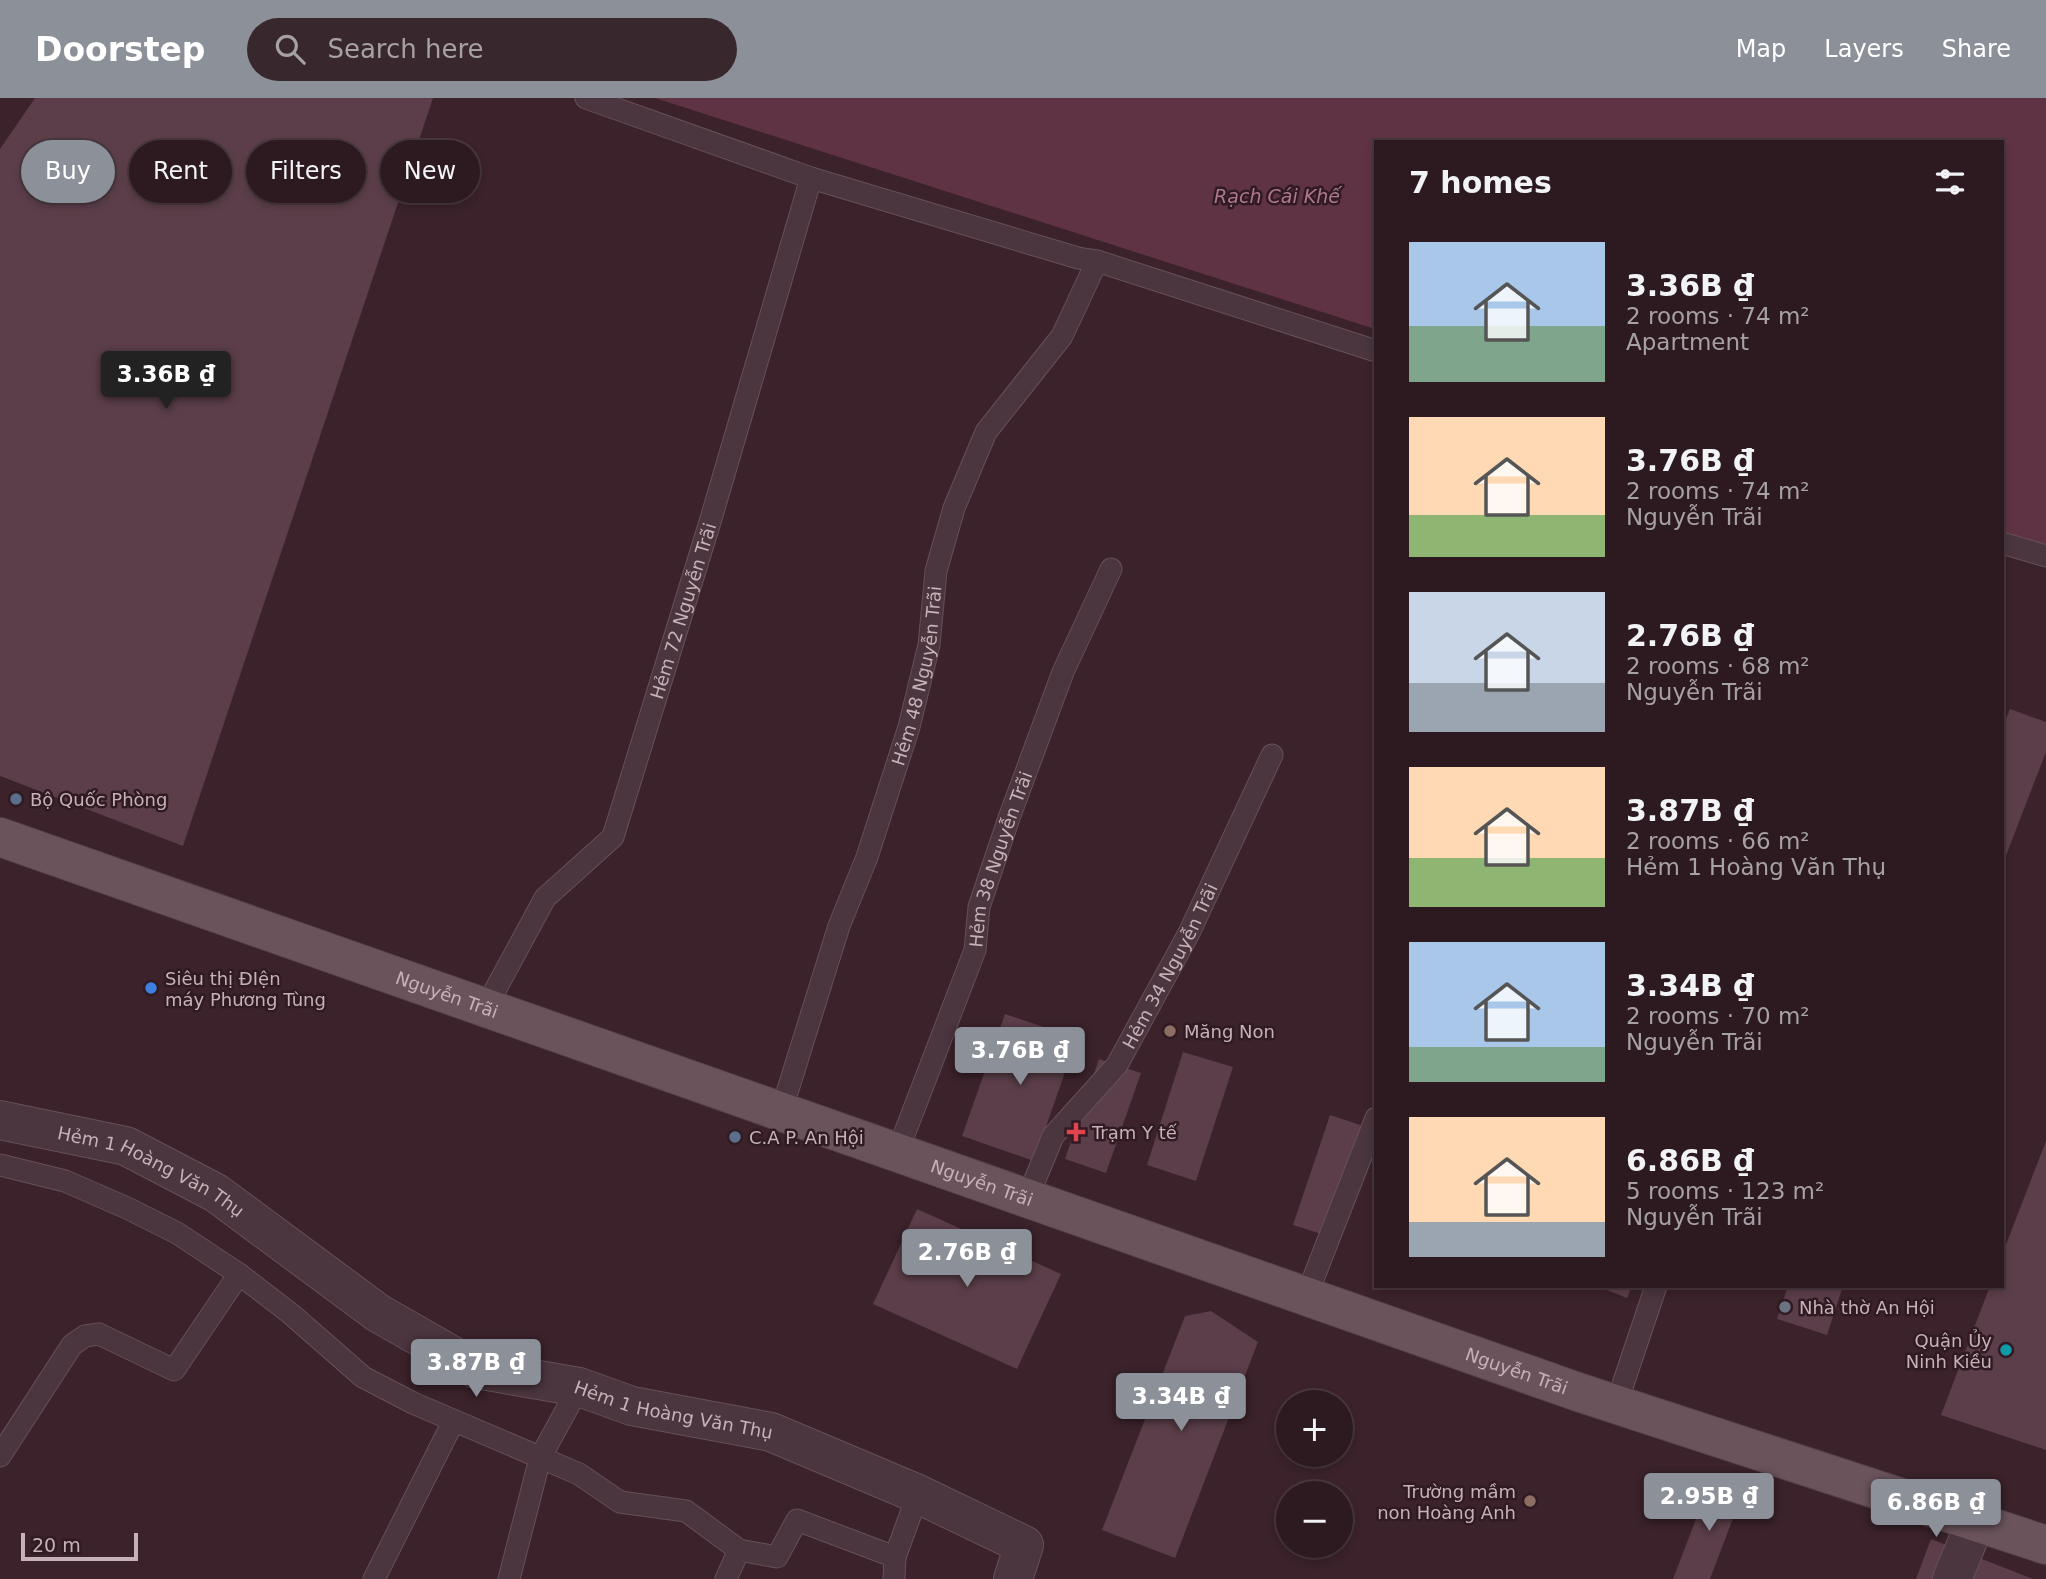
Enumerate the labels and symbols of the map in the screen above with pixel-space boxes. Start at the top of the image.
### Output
water label: Rạch Cái Khế [1214,185,1343,207]
pin: 3.36B ₫ [101,352,231,411]
street label: Hẻm 72 Nguyễn Trãi [646,520,720,702]
street label: Hẻm 48 Nguyễn Trãi [887,585,945,768]
street label: Hẻm 38 Nguyễn Trãi [965,768,1036,948]
place label: Bộ Quốc Phòng [30,789,167,810]
marker: Bộ Quốc Phòng [8,791,24,807]
street label: Hẻm 34 Nguyễn Trãi [1118,880,1221,1052]
street label: Nguyễn Trãi [393,967,501,1022]
place label: Siêu thị ĐIện máy Phương Tùng [165,968,326,1010]
marker: Siêu thị ĐIện máy Phương Tùng [143,980,159,996]
place label: Măng Non [1184,1021,1275,1042]
marker: Măng Non [1162,1023,1178,1039]
pin: 3.76B ₫ [955,1028,1085,1087]
street label: Hẻm 1 Hoàng Văn Thụ [56,1122,248,1221]
marker: Trạm Y tế [1066,1122,1086,1142]
place label: Trạm Y tế [1091,1122,1178,1143]
place label: C.A P. An Hội [749,1127,864,1148]
marker: C.A P. An Hội [727,1129,743,1145]
street label: Nguyễn Trãi [928,1155,1036,1210]
pin: 2.76B ₫ [902,1230,1032,1289]
place label: Nhà thờ An Hội [1799,1297,1935,1318]
marker: Nhà thờ An Hội [1777,1299,1793,1315]
place label: Quận Ủy Ninh Kiều [1906,1329,1992,1372]
pin: 3.87B ₫ [411,1340,541,1399]
marker: Quận Ủy Ninh Kiều [1998,1342,2014,1358]
street label: Nguyễn Trãi [1463,1343,1571,1398]
pin: 3.34B ₫ [1116,1374,1246,1433]
street label: Hẻm 1 Hoàng Văn Thụ [572,1376,775,1443]
pin: 2.95B ₫ [1644,1474,1774,1533]
pin: 6.86B ₫ [1871,1480,2001,1539]
place label: Trường mầm non Hoàng Anh [1377,1481,1516,1523]
marker: Trường mầm non Hoàng Anh [1522,1493,1538,1509]
scale bar [21,1530,138,1562]

